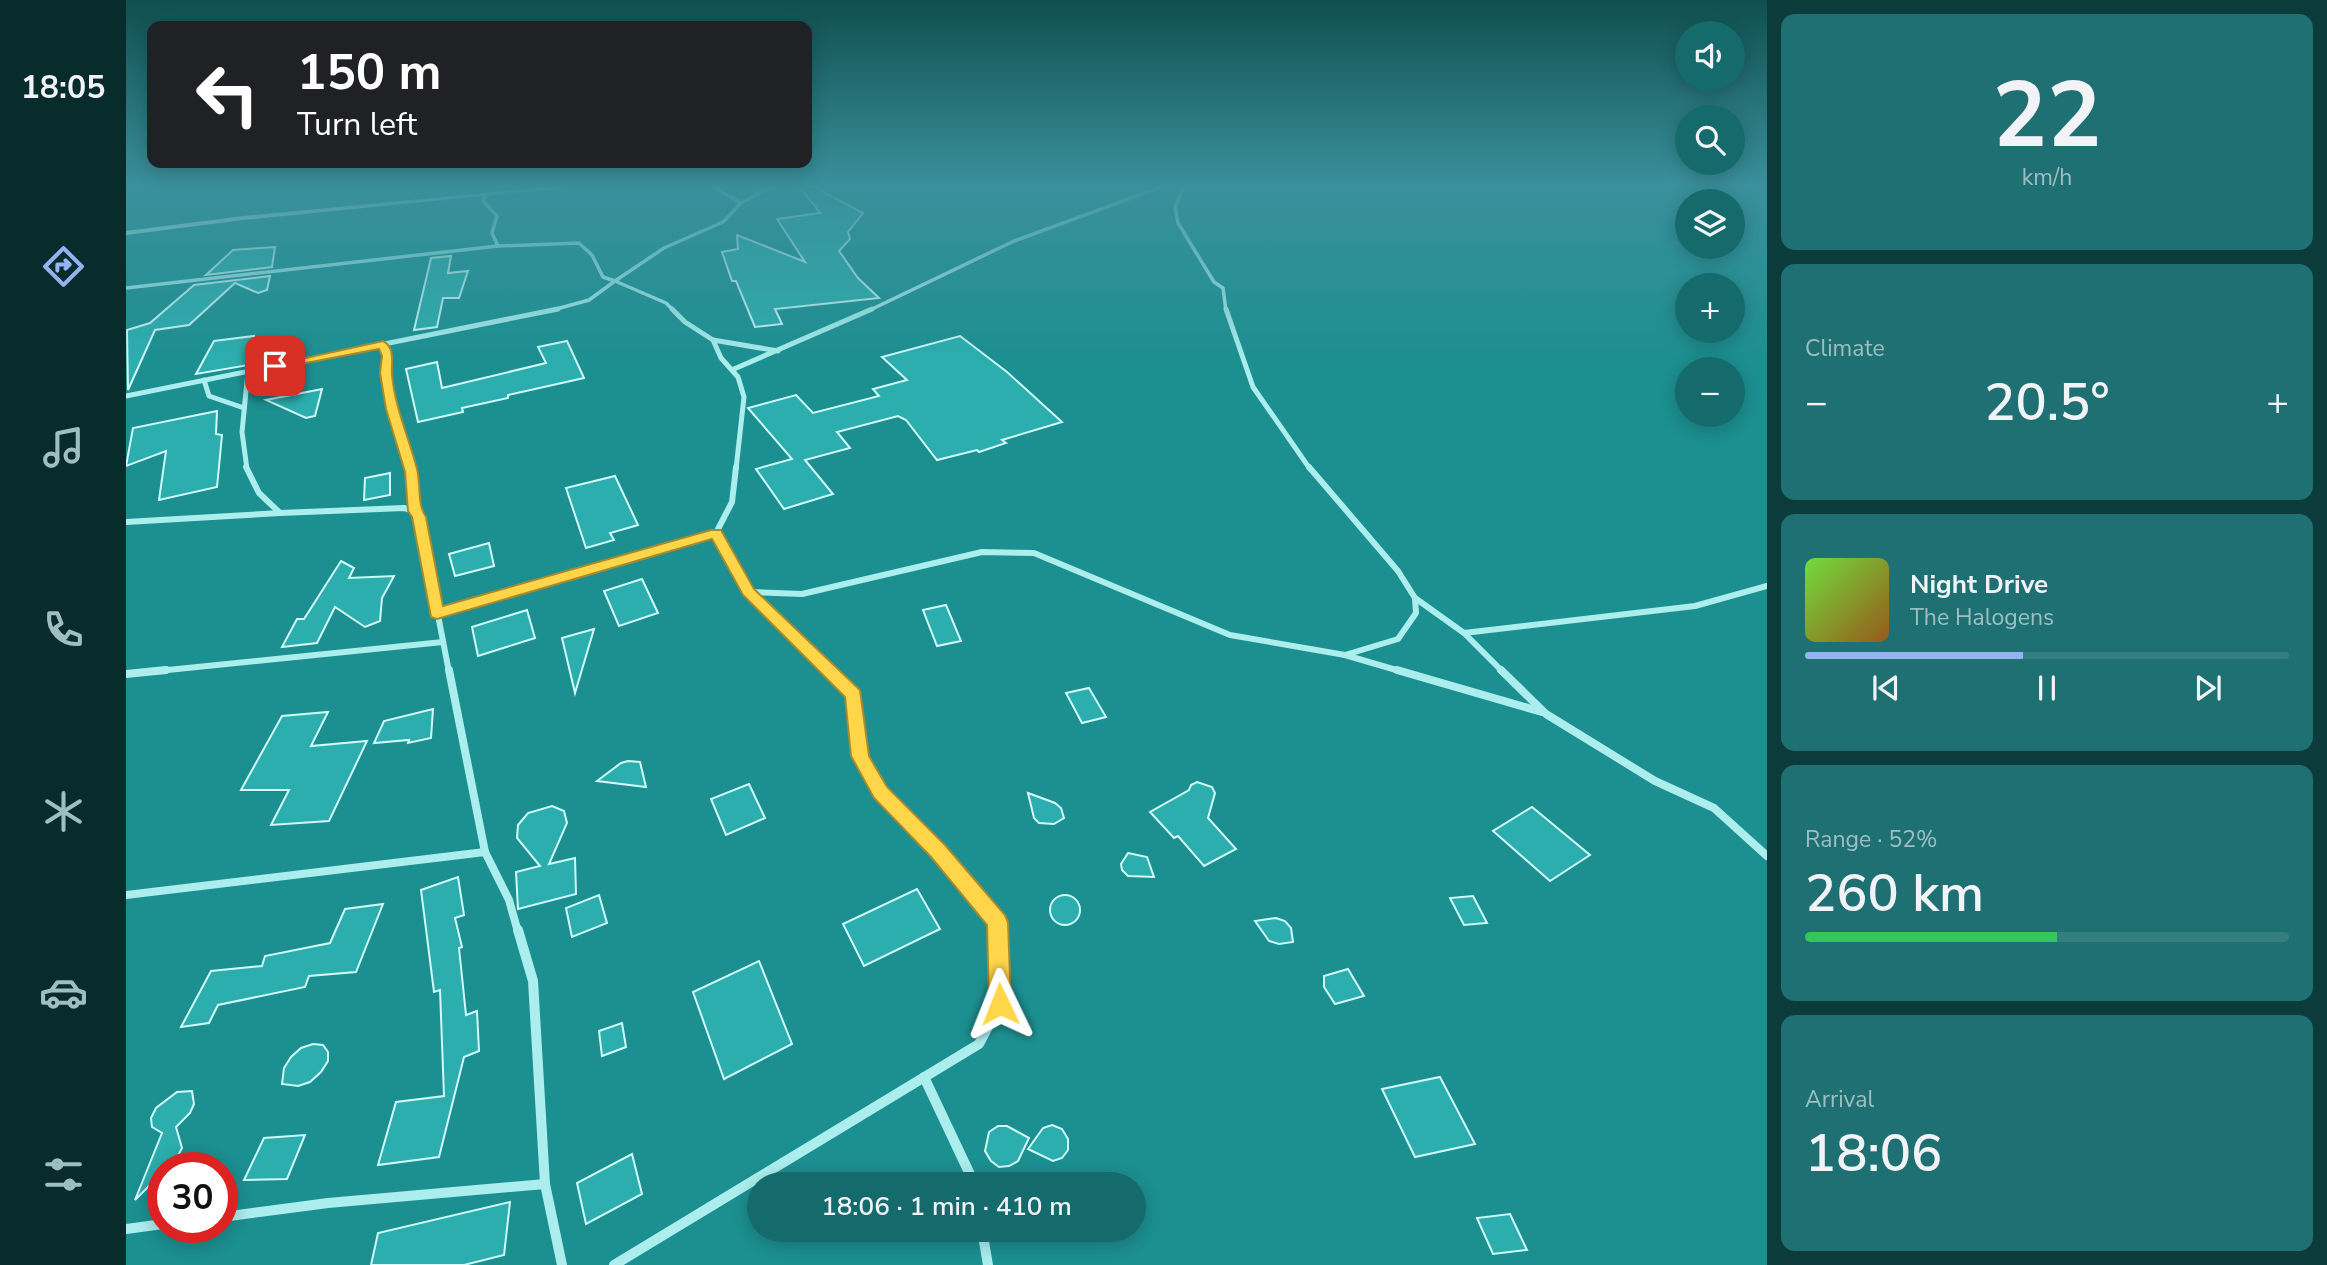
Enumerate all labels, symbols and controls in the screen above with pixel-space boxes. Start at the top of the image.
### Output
map controls [1675,21,1745,427]
button: sound [1675,21,1745,91]
text: 150 m [297,39,441,106]
icon: left [182,49,273,140]
text: 22 [1992,54,2102,178]
text: 18:05 [21,66,105,109]
text: Turn left [297,103,417,146]
button: search [1675,105,1745,175]
text: km/h [2022,162,2072,193]
button: layers [1675,189,1745,259]
icon: directions [39,242,88,291]
button: + [1675,273,1745,343]
text: Climate [1805,333,1885,364]
pin [245,336,305,396]
icon: arrive [256,347,294,385]
button: − [1675,357,1745,427]
text: 20.5° [1984,367,2110,438]
text: − [1805,377,1828,428]
text: + [2266,377,2289,428]
icon: music [39,423,88,472]
text: Night Drive [1910,567,2048,602]
text: The Halogens [1910,602,2054,633]
icon: phone [39,605,88,654]
icon: previous [1867,669,1905,707]
icon: pause [2028,669,2066,707]
icon: next [2189,669,2227,707]
icon: climate [39,787,88,836]
text: Range · 52% [1805,824,1937,855]
text: 260 km [1805,858,1984,929]
position arrow [963,967,1037,1041]
icon: car [39,968,88,1017]
text: Arrival [1805,1084,1874,1115]
text: 18:06 [1805,1118,1942,1189]
icon: filters [39,1150,88,1199]
speed limit sign: 30 [147,1152,238,1243]
text: 18:06 · 1 min · 410 m [821,1189,1072,1224]

